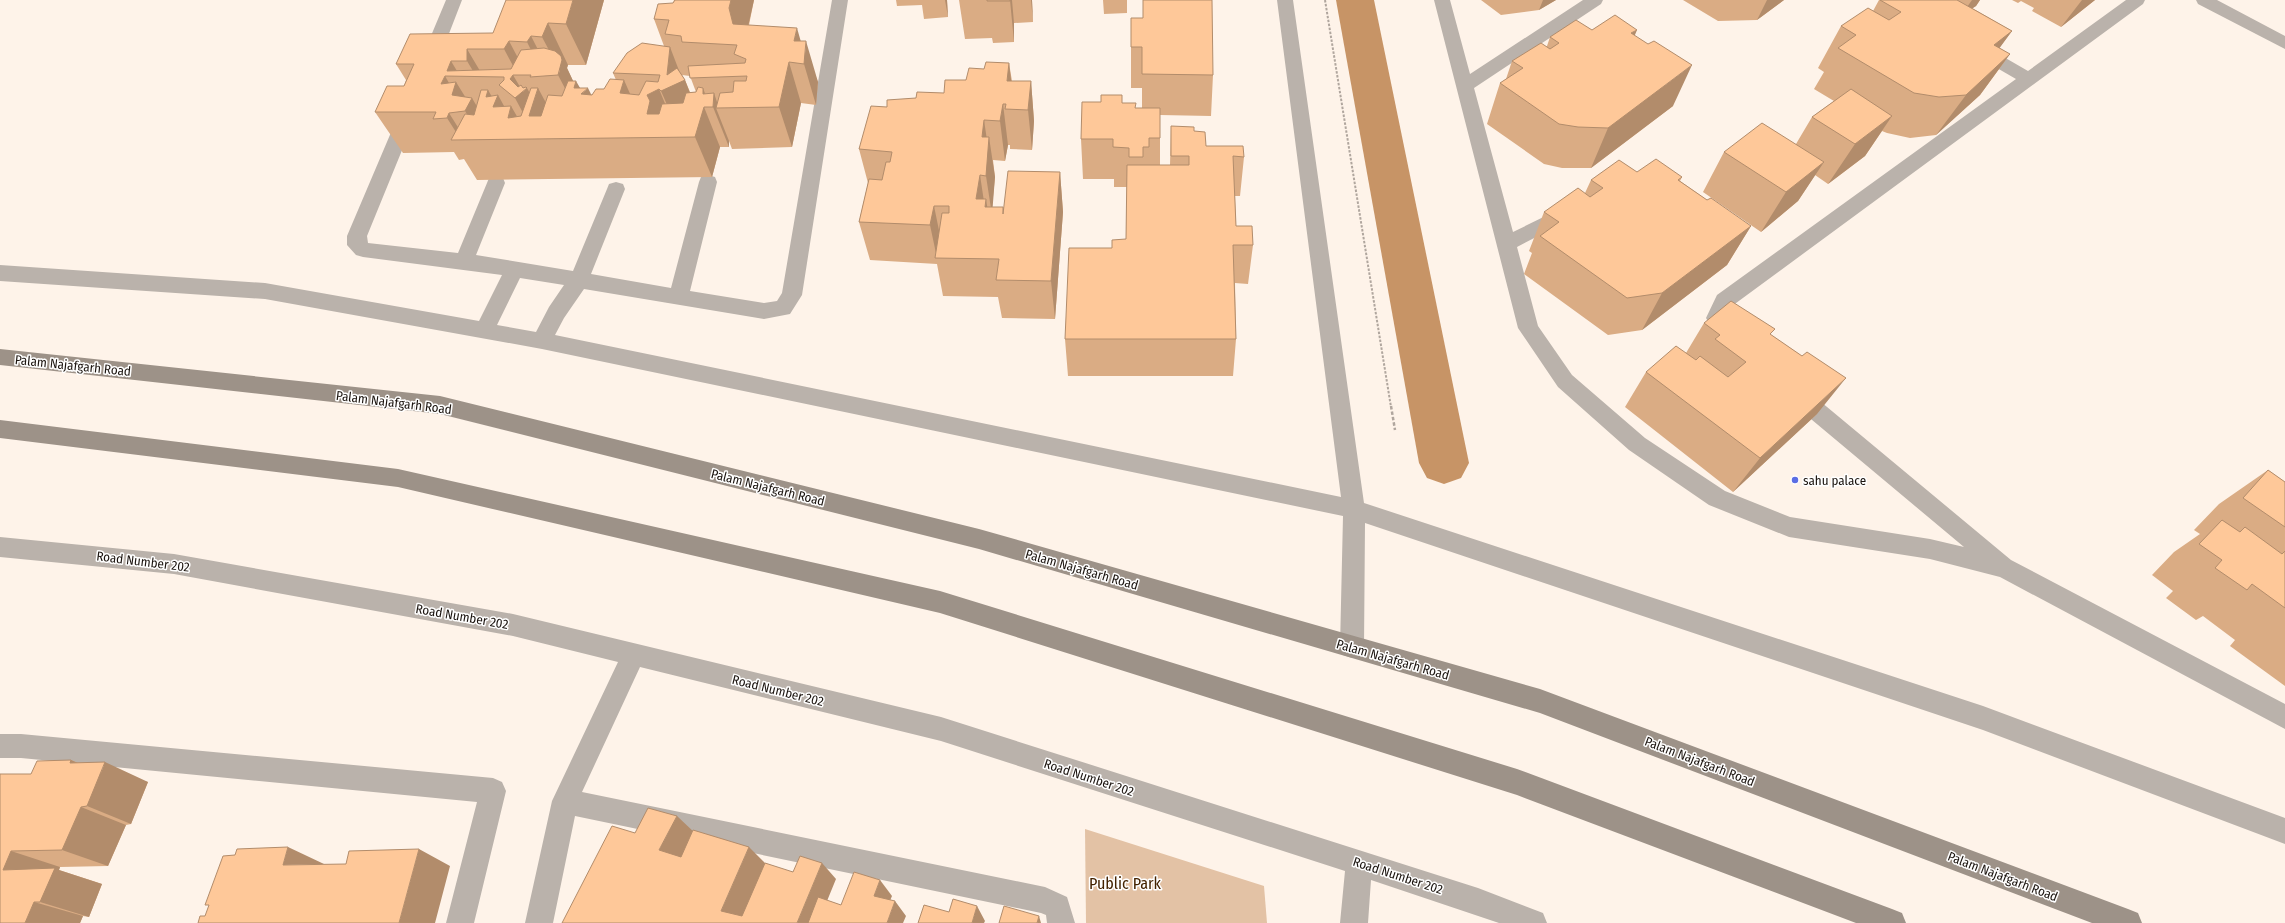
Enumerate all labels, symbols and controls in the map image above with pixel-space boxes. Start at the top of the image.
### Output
street label: Palam Najafgarh Road [14,352,132,379]
street label: Palam Najafgarh Road [335,388,453,417]
street label: Palam Najafgarh Road [710,466,826,509]
place label: sahu palace [1803,473,1866,488]
marker: sahu palace [1790,475,1800,485]
street label: Palam Najafgarh Road [1024,546,1140,593]
street label: Road Number 202 [96,548,191,575]
street label: Road Number 202 [414,601,510,632]
street label: Palam Najafgarh Road [1335,636,1451,683]
street label: Road Number 202 [731,672,825,709]
street label: Palam Najafgarh Road [1643,734,1757,789]
street label: Road Number 202 [1042,756,1136,799]
street label: Palam Najafgarh Road [1946,849,2060,904]
street label: Road Number 202 [1351,854,1445,897]
park label: Public Park [1089,874,1162,893]

